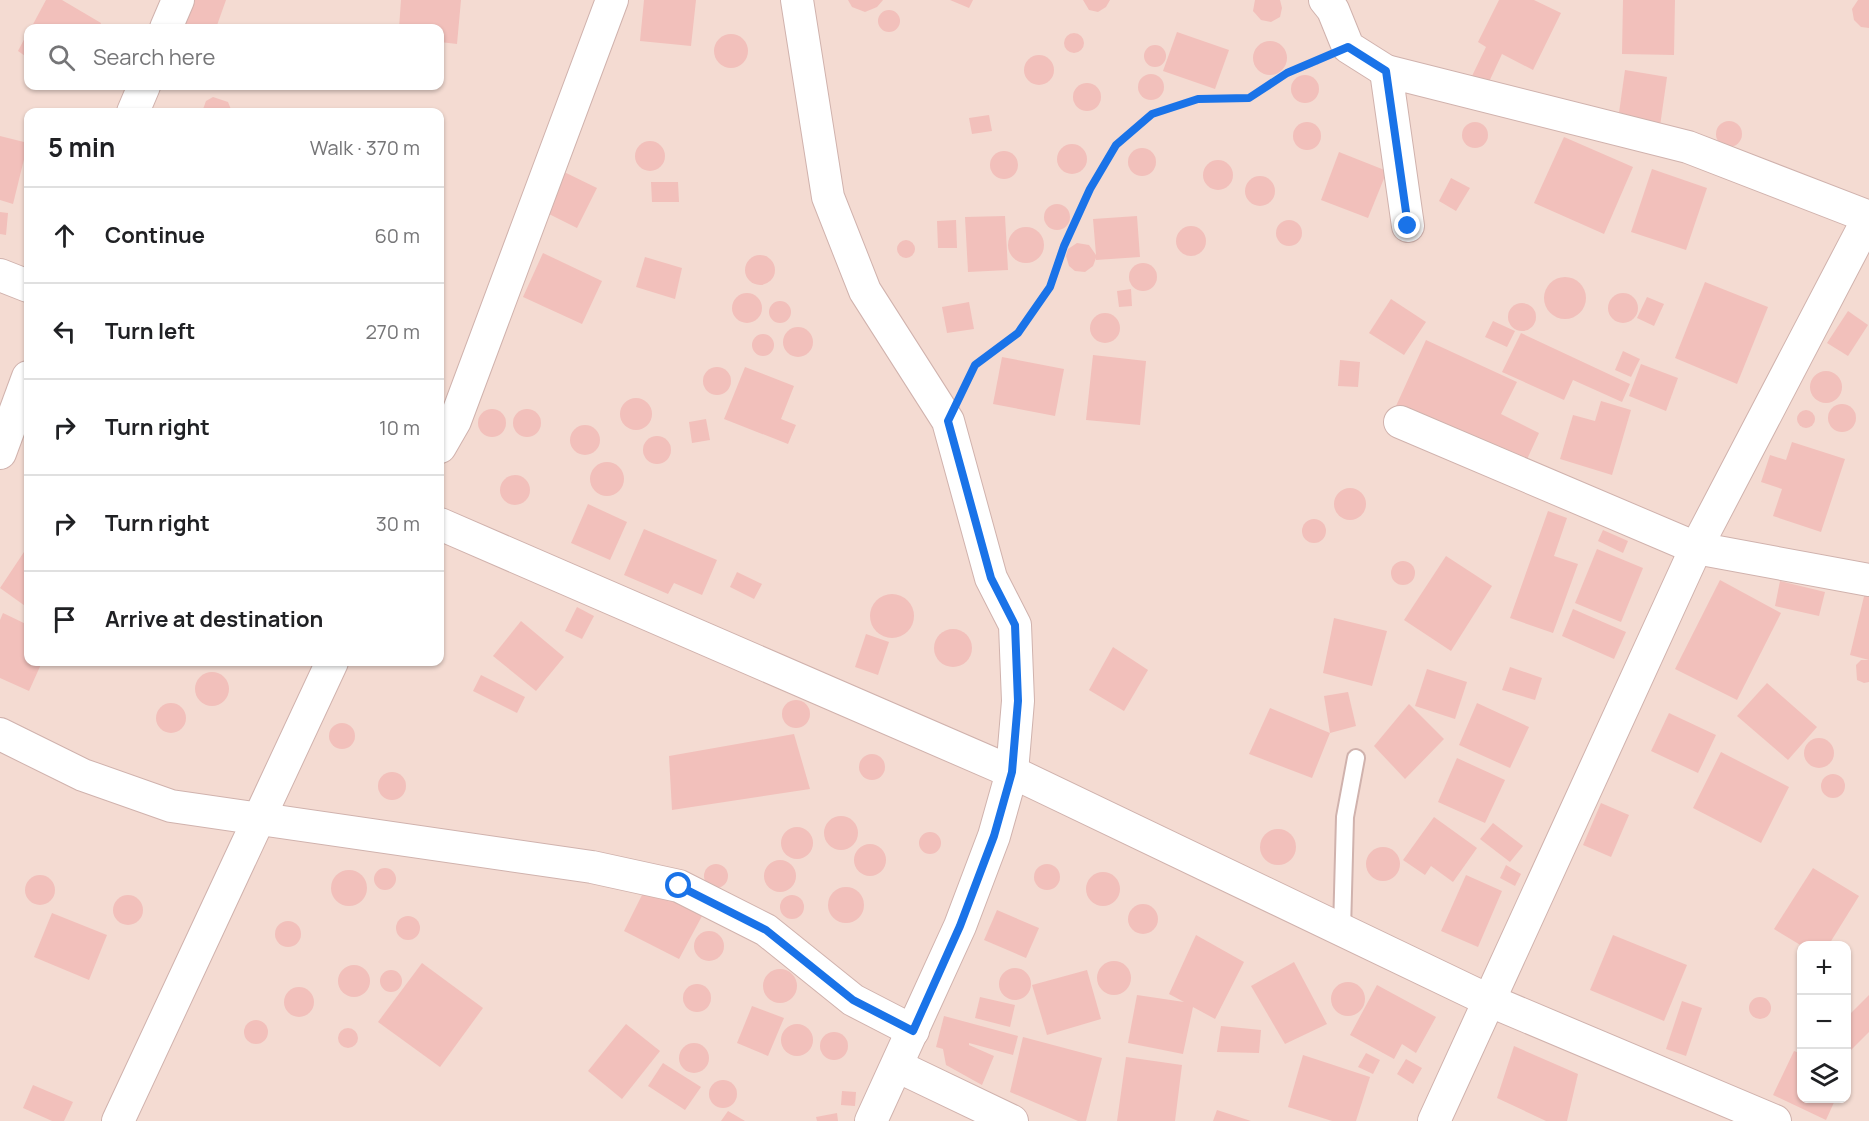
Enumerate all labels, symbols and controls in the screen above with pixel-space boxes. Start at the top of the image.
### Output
search box [24,24,444,90]
icon: search [45,41,78,74]
text: Search here [93,42,215,72]
text: 5 min [48,129,115,165]
text: Walk · 370 m [310,134,420,161]
route end [1394,212,1420,238]
icon: ahead [48,219,81,252]
text: Continue [105,220,205,250]
text: 60 m [374,222,420,249]
icon: left [48,315,81,348]
text: Turn left [105,316,195,346]
text: 270 m [365,318,420,345]
icon: right [48,411,81,444]
text: Turn right [105,412,210,442]
text: 10 m [379,414,420,441]
icon: right [48,507,81,540]
text: Turn right [105,508,210,538]
text: 30 m [376,510,420,537]
icon: arrive [48,603,81,636]
text: Arrive at destination [105,604,323,634]
route start [665,872,691,898]
map controls [1797,941,1851,1103]
button: + [1797,941,1851,995]
button: − [1797,995,1851,1049]
button: layers [1797,1049,1851,1103]

